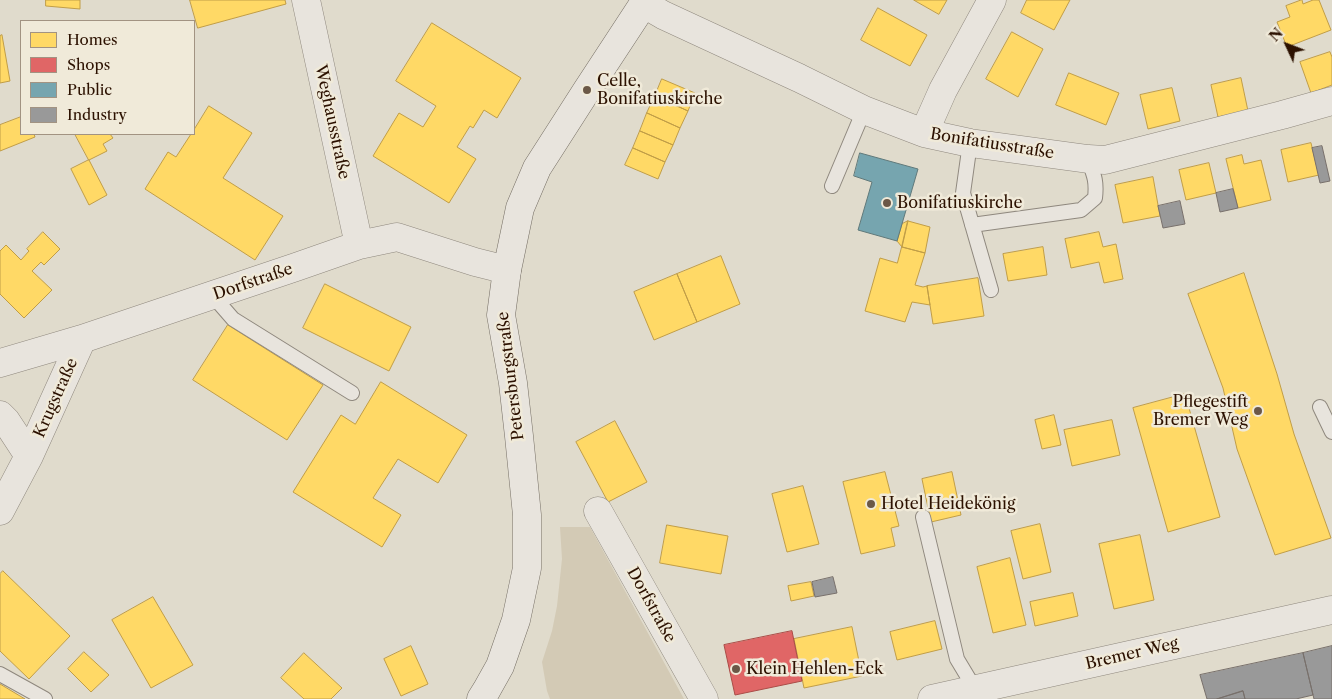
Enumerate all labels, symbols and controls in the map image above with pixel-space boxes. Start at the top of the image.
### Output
legend [20,20,195,135]
north arrow [1262,20,1312,70]
text: N [1265,24,1287,45]
text: Homes [67,30,118,49]
text: Shops [67,55,110,74]
street label: Weghausstraße [310,63,354,181]
place label: Celle, Bonifatiuskirche [597,71,722,109]
text: Public [67,80,112,99]
marker: Celle, Bonifatiuskirche [581,84,593,96]
text: Industry [67,105,127,124]
street label: Bonifatiusstraße [929,125,1055,163]
place label: Bonifatiuskirche [897,193,1022,213]
marker: Bonifatiuskirche [881,197,893,209]
street label: Dorfstraße [211,259,295,305]
street label: Petersburgstraße [494,310,528,442]
street label: Krugstraße [30,355,82,441]
place label: Pflegestift Bremer Weg [1153,392,1248,430]
marker: Pflegestift Bremer Weg [1252,405,1264,417]
place label: Hotel Heidekönig [881,494,1015,514]
marker: Hotel Heidekönig [865,498,877,510]
street label: Dorfstraße [622,564,680,646]
street label: Bremer Weg [1084,634,1180,674]
place label: Klein Hehlen-Eck [746,659,883,679]
marker: Klein Hehlen-Eck [730,663,742,675]

